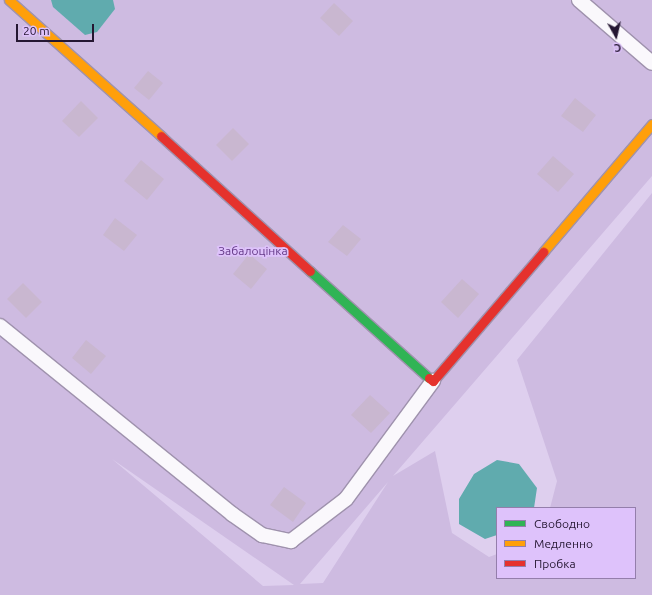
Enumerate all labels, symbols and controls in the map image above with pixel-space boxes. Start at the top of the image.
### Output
scale bar [18,16,96,42]
north arrow [596,16,636,56]
text: 20 m [23,24,50,37]
text: С [613,41,622,54]
park label: Забалоцінка [218,244,288,258]
legend [496,507,636,579]
text: Свободно [534,517,590,530]
text: Медленно [534,537,593,550]
text: Пробка [534,557,576,570]

